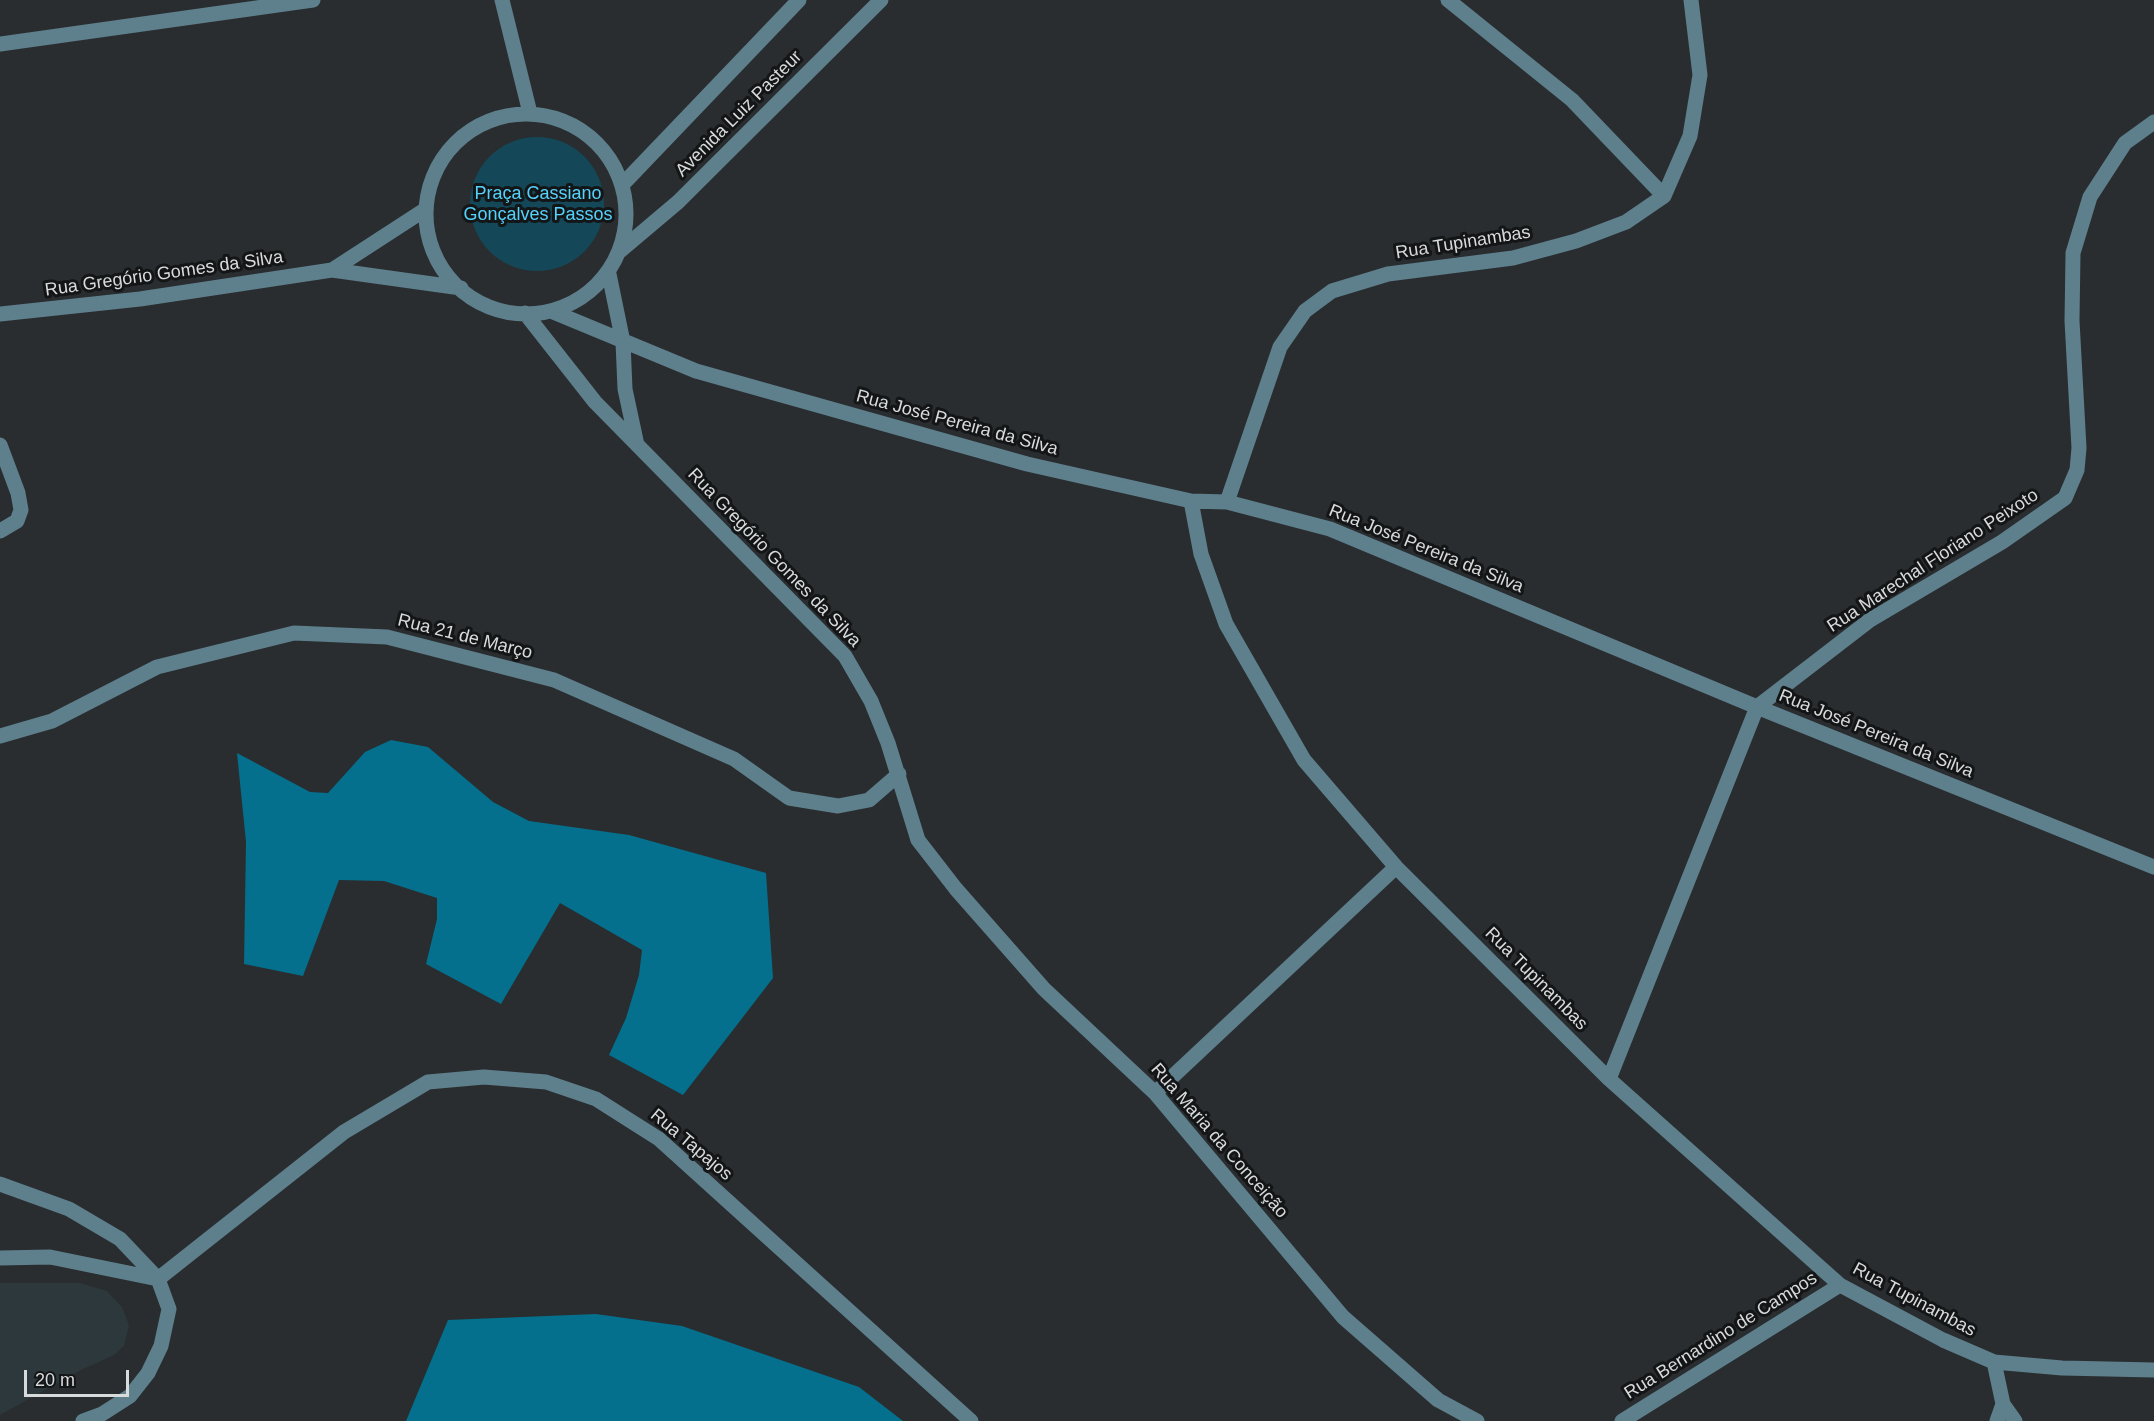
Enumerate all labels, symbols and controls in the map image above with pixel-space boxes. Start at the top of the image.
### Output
street label: Avenida Luiz Pasteur [671,46,807,182]
park label: Praça Cassiano Gonçalves Passos [463,183,613,226]
street label: Rua Tupinambas [1394,222,1532,264]
street label: Rua Gregório Gomes da Silva [44,247,284,301]
street label: Rua José Pereira da Silva [854,386,1060,460]
street label: Rua Gregório Gomes da Silva [683,464,865,652]
street label: Rua Marechal Floriano Peixoto [1823,485,2043,637]
street label: Rua José Pereira da Silva [1325,500,1527,598]
street label: Rua 21 de Março [395,610,535,664]
street label: Rua José Pereira da Silva [1775,685,1977,783]
street label: Rua Tupinambas [1480,923,1592,1035]
street label: Rua Maria da Conceição [1146,1059,1292,1223]
street label: Rua Tapajos [646,1105,736,1185]
street label: Rua Tupinambas [1849,1258,1979,1342]
street label: Rua Bernardino de Campos [1621,1268,1821,1404]
scale bar [27,1358,132,1396]
text: 20 m [35,1370,75,1390]

